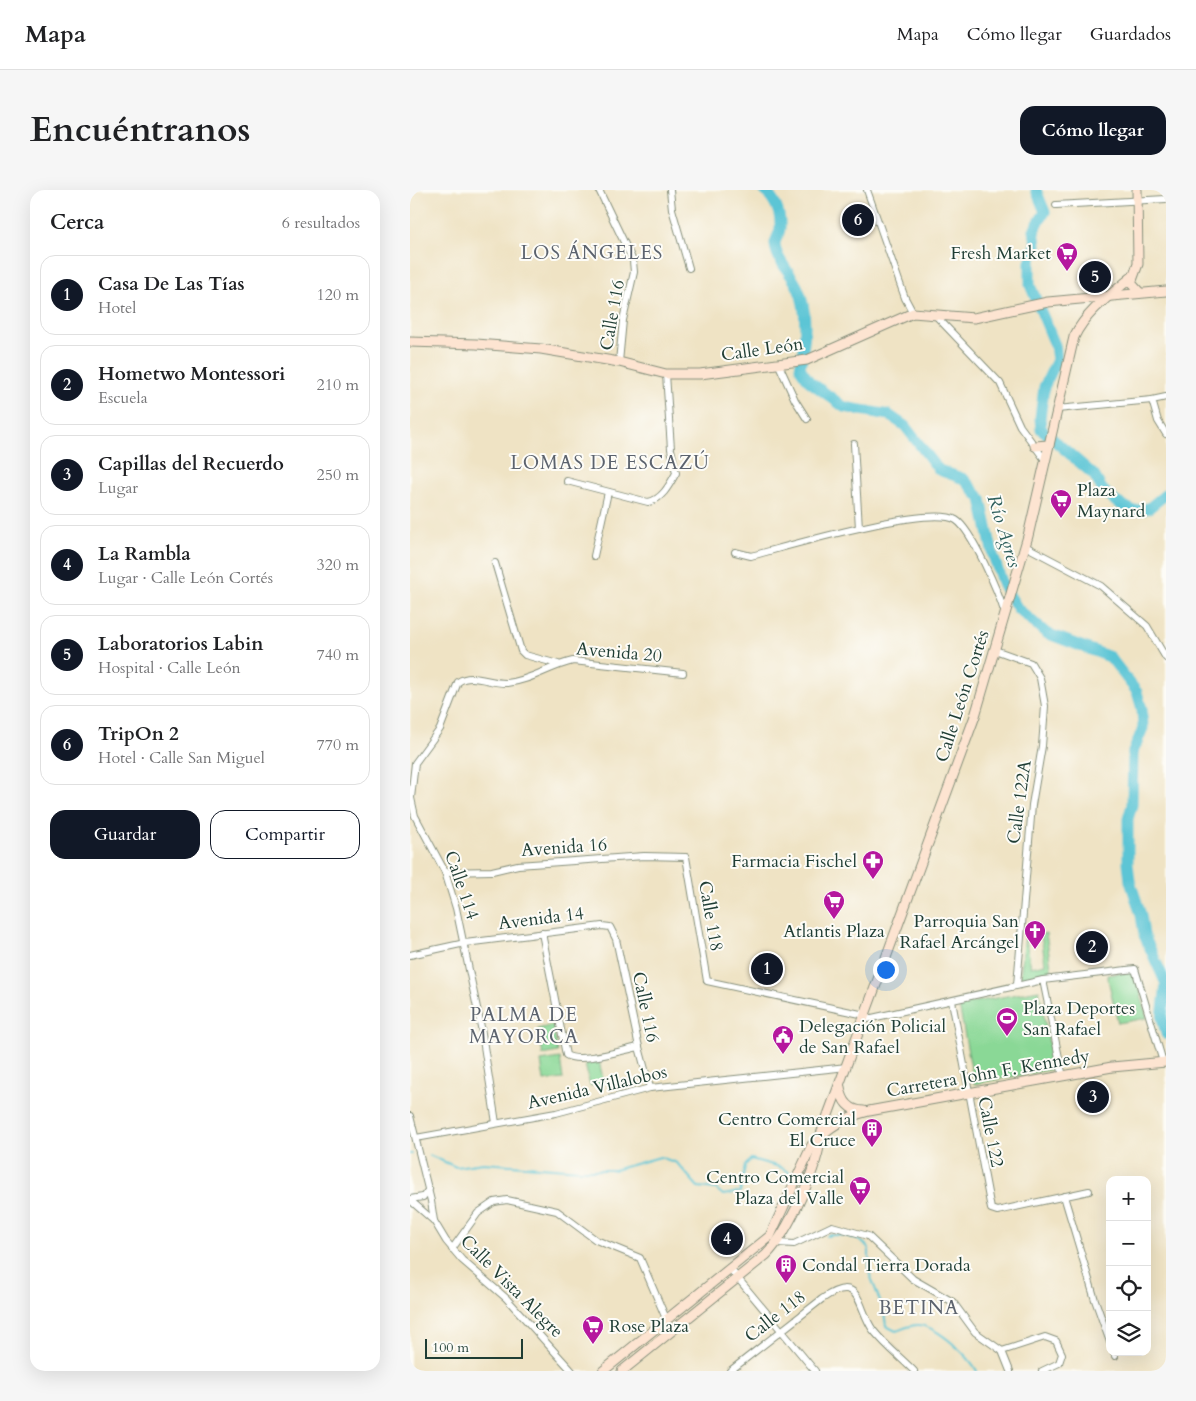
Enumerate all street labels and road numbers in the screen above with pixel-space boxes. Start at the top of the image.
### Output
street label: Calle 116 [594,278,631,352]
street label: Calle León [719,331,806,368]
street label: Calle León Cortés [929,627,996,765]
street label: Avenida 20 [575,636,663,669]
street label: Calle 122A [1001,758,1038,845]
street label: Avenida 16 [520,832,608,863]
street label: Calle 114 [438,847,485,923]
street label: Calle 118 [692,879,729,953]
street label: Avenida 14 [497,901,585,936]
street label: Calle 116 [626,970,665,1045]
street label: Carretera John F. Kennedy [885,1043,1092,1104]
street label: Avenida Villalobos [525,1059,669,1116]
street label: Calle 122 [971,1095,1010,1170]
street label: Calle Vista Alegre [454,1229,569,1344]
street label: Calle 118 [739,1285,811,1348]

